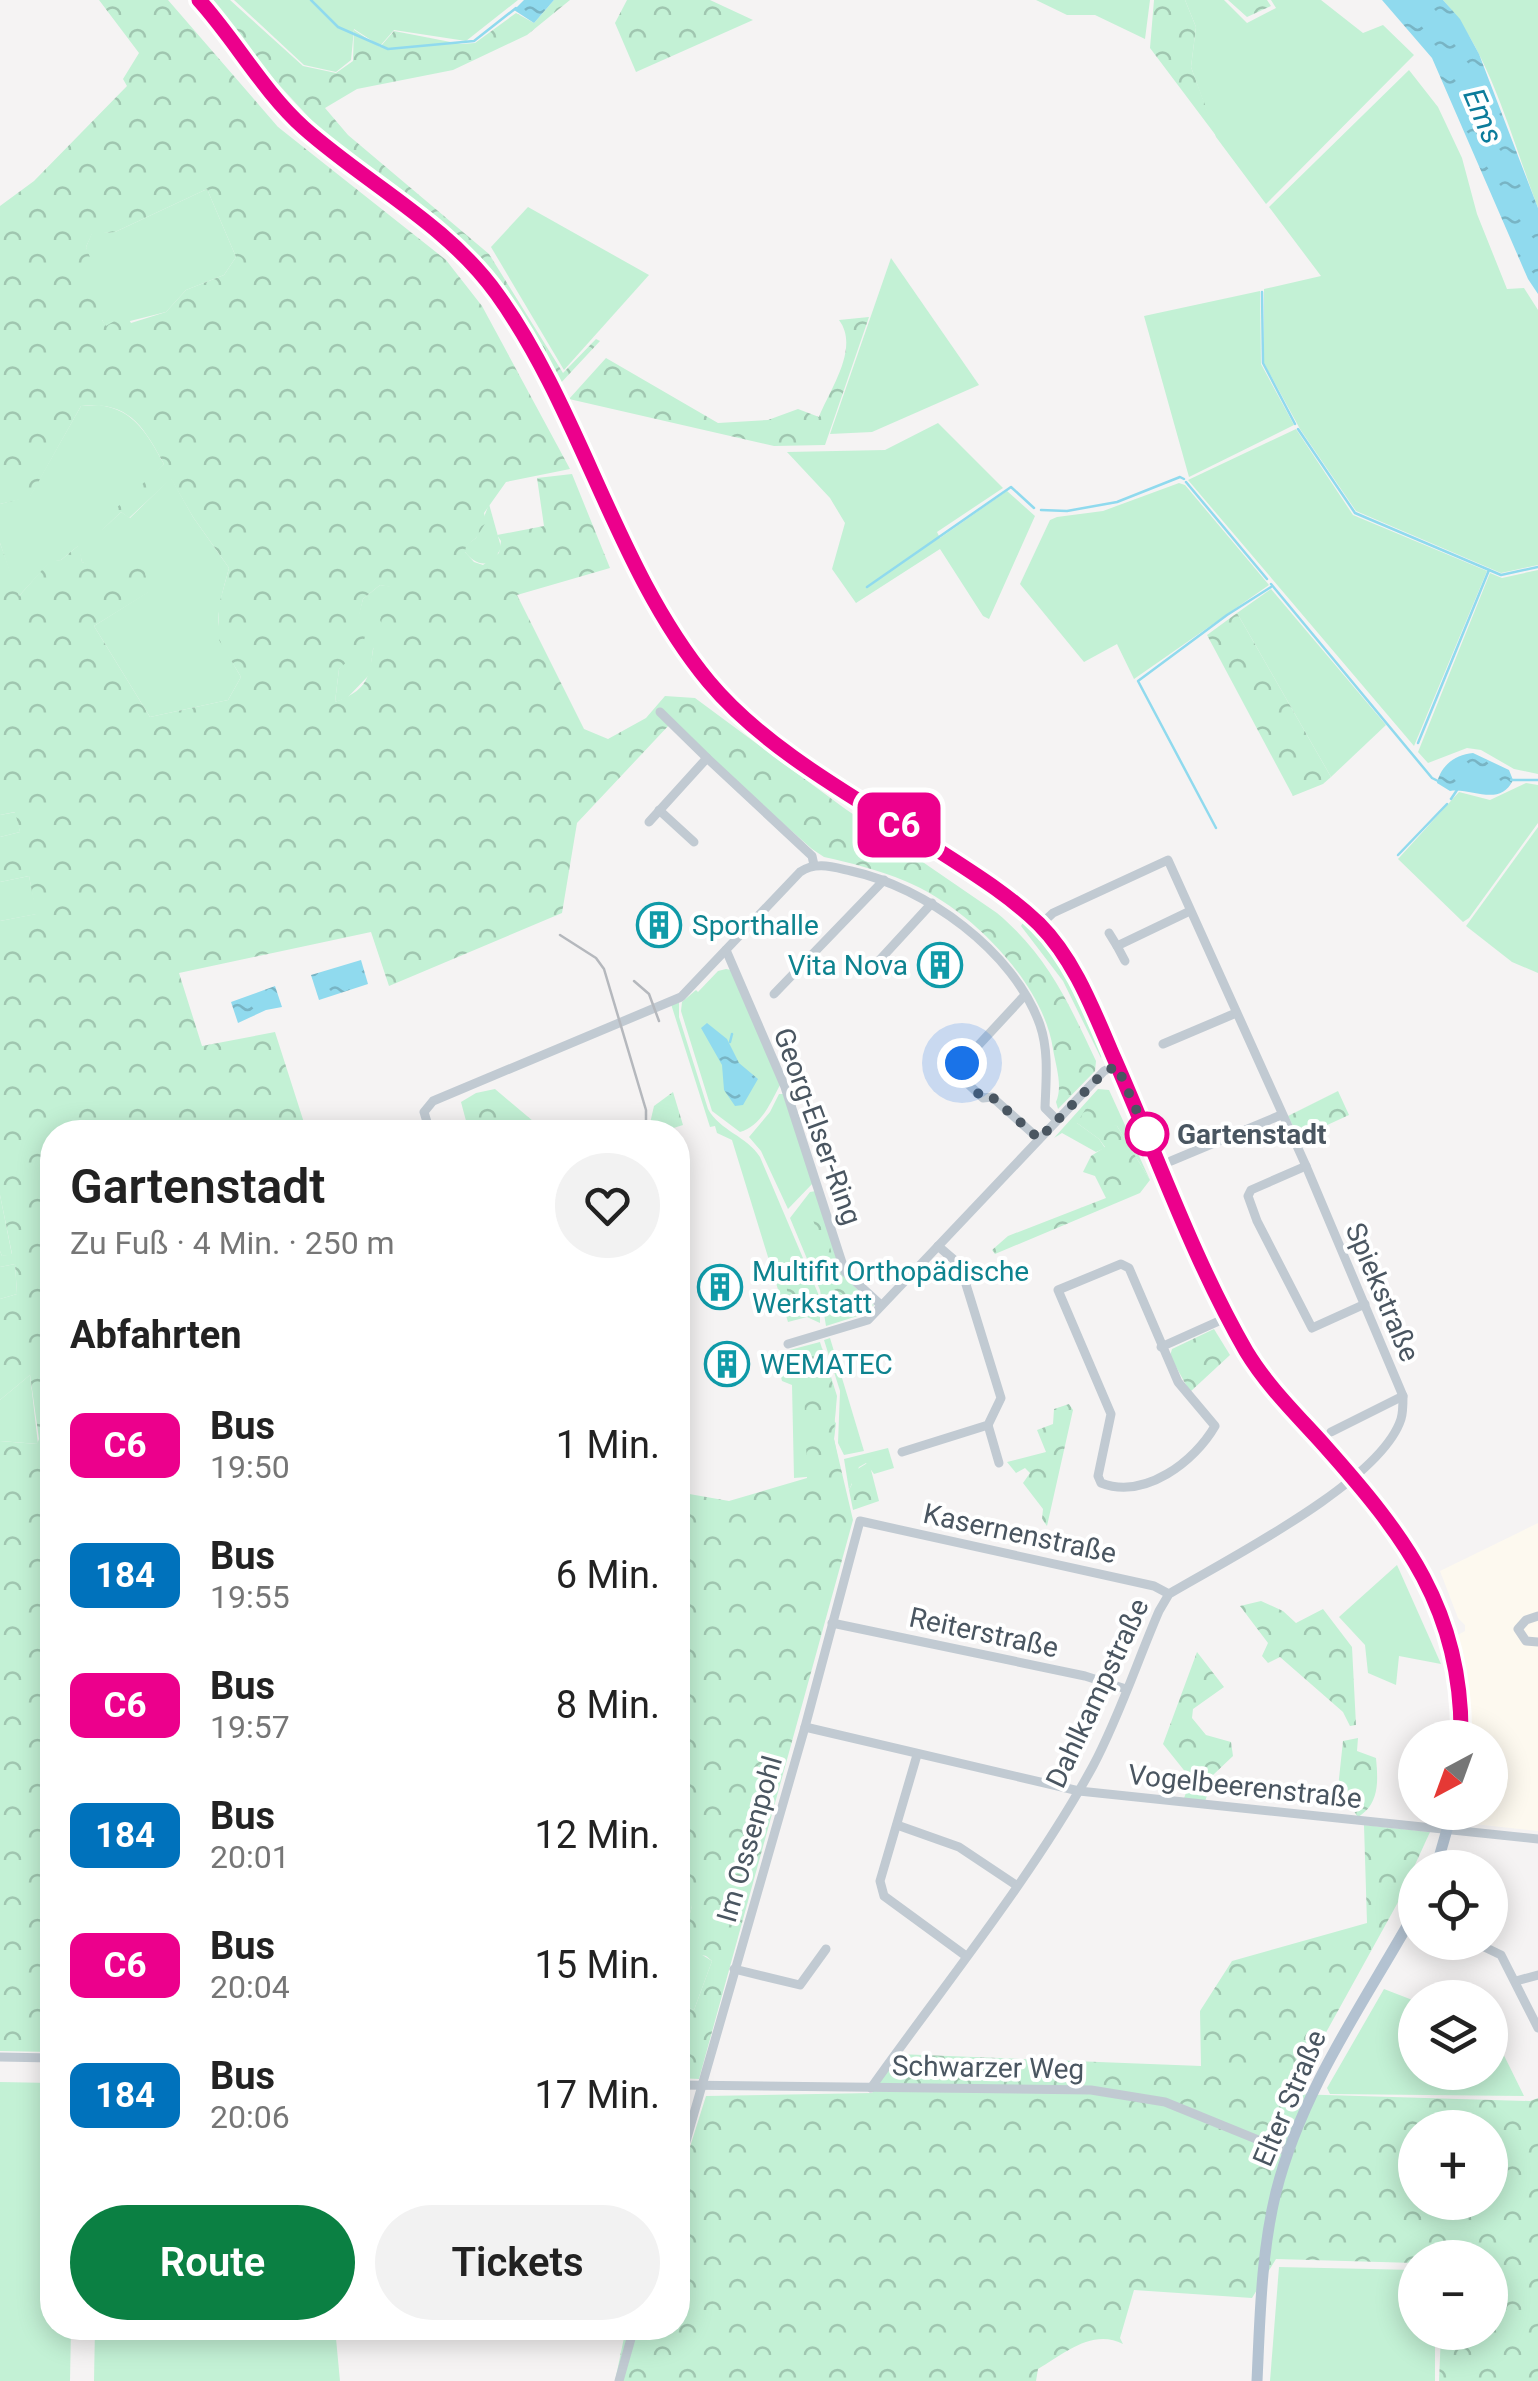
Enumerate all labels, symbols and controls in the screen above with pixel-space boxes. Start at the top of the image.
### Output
water label: Ems [1456,83,1511,149]
line badge: C6 [854,792,944,858]
text: C6 [878,805,920,846]
building icon: Sporthalle [636,902,682,948]
place label: Sporthalle [692,909,819,942]
building icon: Vita Nova [917,942,963,988]
place label: Vita Nova [788,949,908,982]
street label: Georg-Elser-Ring [767,1023,868,1229]
your location [937,1038,987,1088]
marker: Gartenstadt [1126,1113,1168,1155]
place label: Gartenstadt [1177,1118,1326,1151]
button: heart [555,1153,660,1258]
text: Gartenstadt [70,1158,325,1215]
street label: Spiekstraße [1339,1218,1427,1367]
text: Zu Fuß · 4 Min. · 250 m [70,1224,395,1262]
place label: Multifit Orthopädische Werkstatt [752,1255,1029,1320]
building icon: Multifit Orthopädische Werkstatt [697,1264,743,1310]
text: Abfahrten [70,1313,242,1357]
building icon: WEMATEC [704,1341,750,1387]
place label: WEMATEC [760,1348,893,1381]
text: Bus [210,1404,275,1448]
text: 1 Min. [556,1423,660,1467]
text: C6 [104,1425,146,1466]
text: 19:50 [210,1448,290,1486]
street label: Kasernenstraße [920,1497,1120,1570]
text: Bus [210,1534,275,1578]
text: 6 Min. [556,1553,660,1597]
text: 184 [95,1555,155,1596]
text: 19:55 [210,1578,290,1616]
street label: Dahlkampstraße [1039,1593,1156,1793]
street label: Reiterstraße [906,1601,1062,1664]
text: Bus [210,1664,275,1708]
text: 8 Min. [556,1683,660,1727]
text: C6 [104,1685,146,1726]
text: 19:57 [210,1708,290,1746]
north arrow [1398,1720,1508,1830]
map controls [1398,1720,1508,2350]
street label: Im Ossenpohl [710,1752,789,1926]
street label: Vogelbeerenstraße [1126,1758,1363,1815]
text: Bus [210,1794,275,1838]
text: 12 Min. [534,1813,660,1857]
text: 184 [95,1815,155,1856]
text: 20:01 [210,1838,290,1876]
button: locate [1398,1850,1508,1960]
text: Bus [210,1924,275,1968]
text: 15 Min. [534,1943,660,1987]
text: C6 [104,1945,146,1986]
text: 20:04 [210,1968,290,2006]
button: layers [1398,1980,1508,2090]
street label: Elter Straße [1246,2025,1333,2171]
street label: Schwarzer Weg [892,2049,1084,2086]
text: Bus [210,2054,275,2098]
text: 17 Min. [534,2073,660,2117]
text: 184 [95,2075,155,2116]
text: 20:06 [210,2098,290,2136]
button: + [1398,2110,1508,2220]
button: Route [70,2205,355,2320]
button: Tickets [375,2205,660,2320]
button: − [1398,2240,1508,2350]

